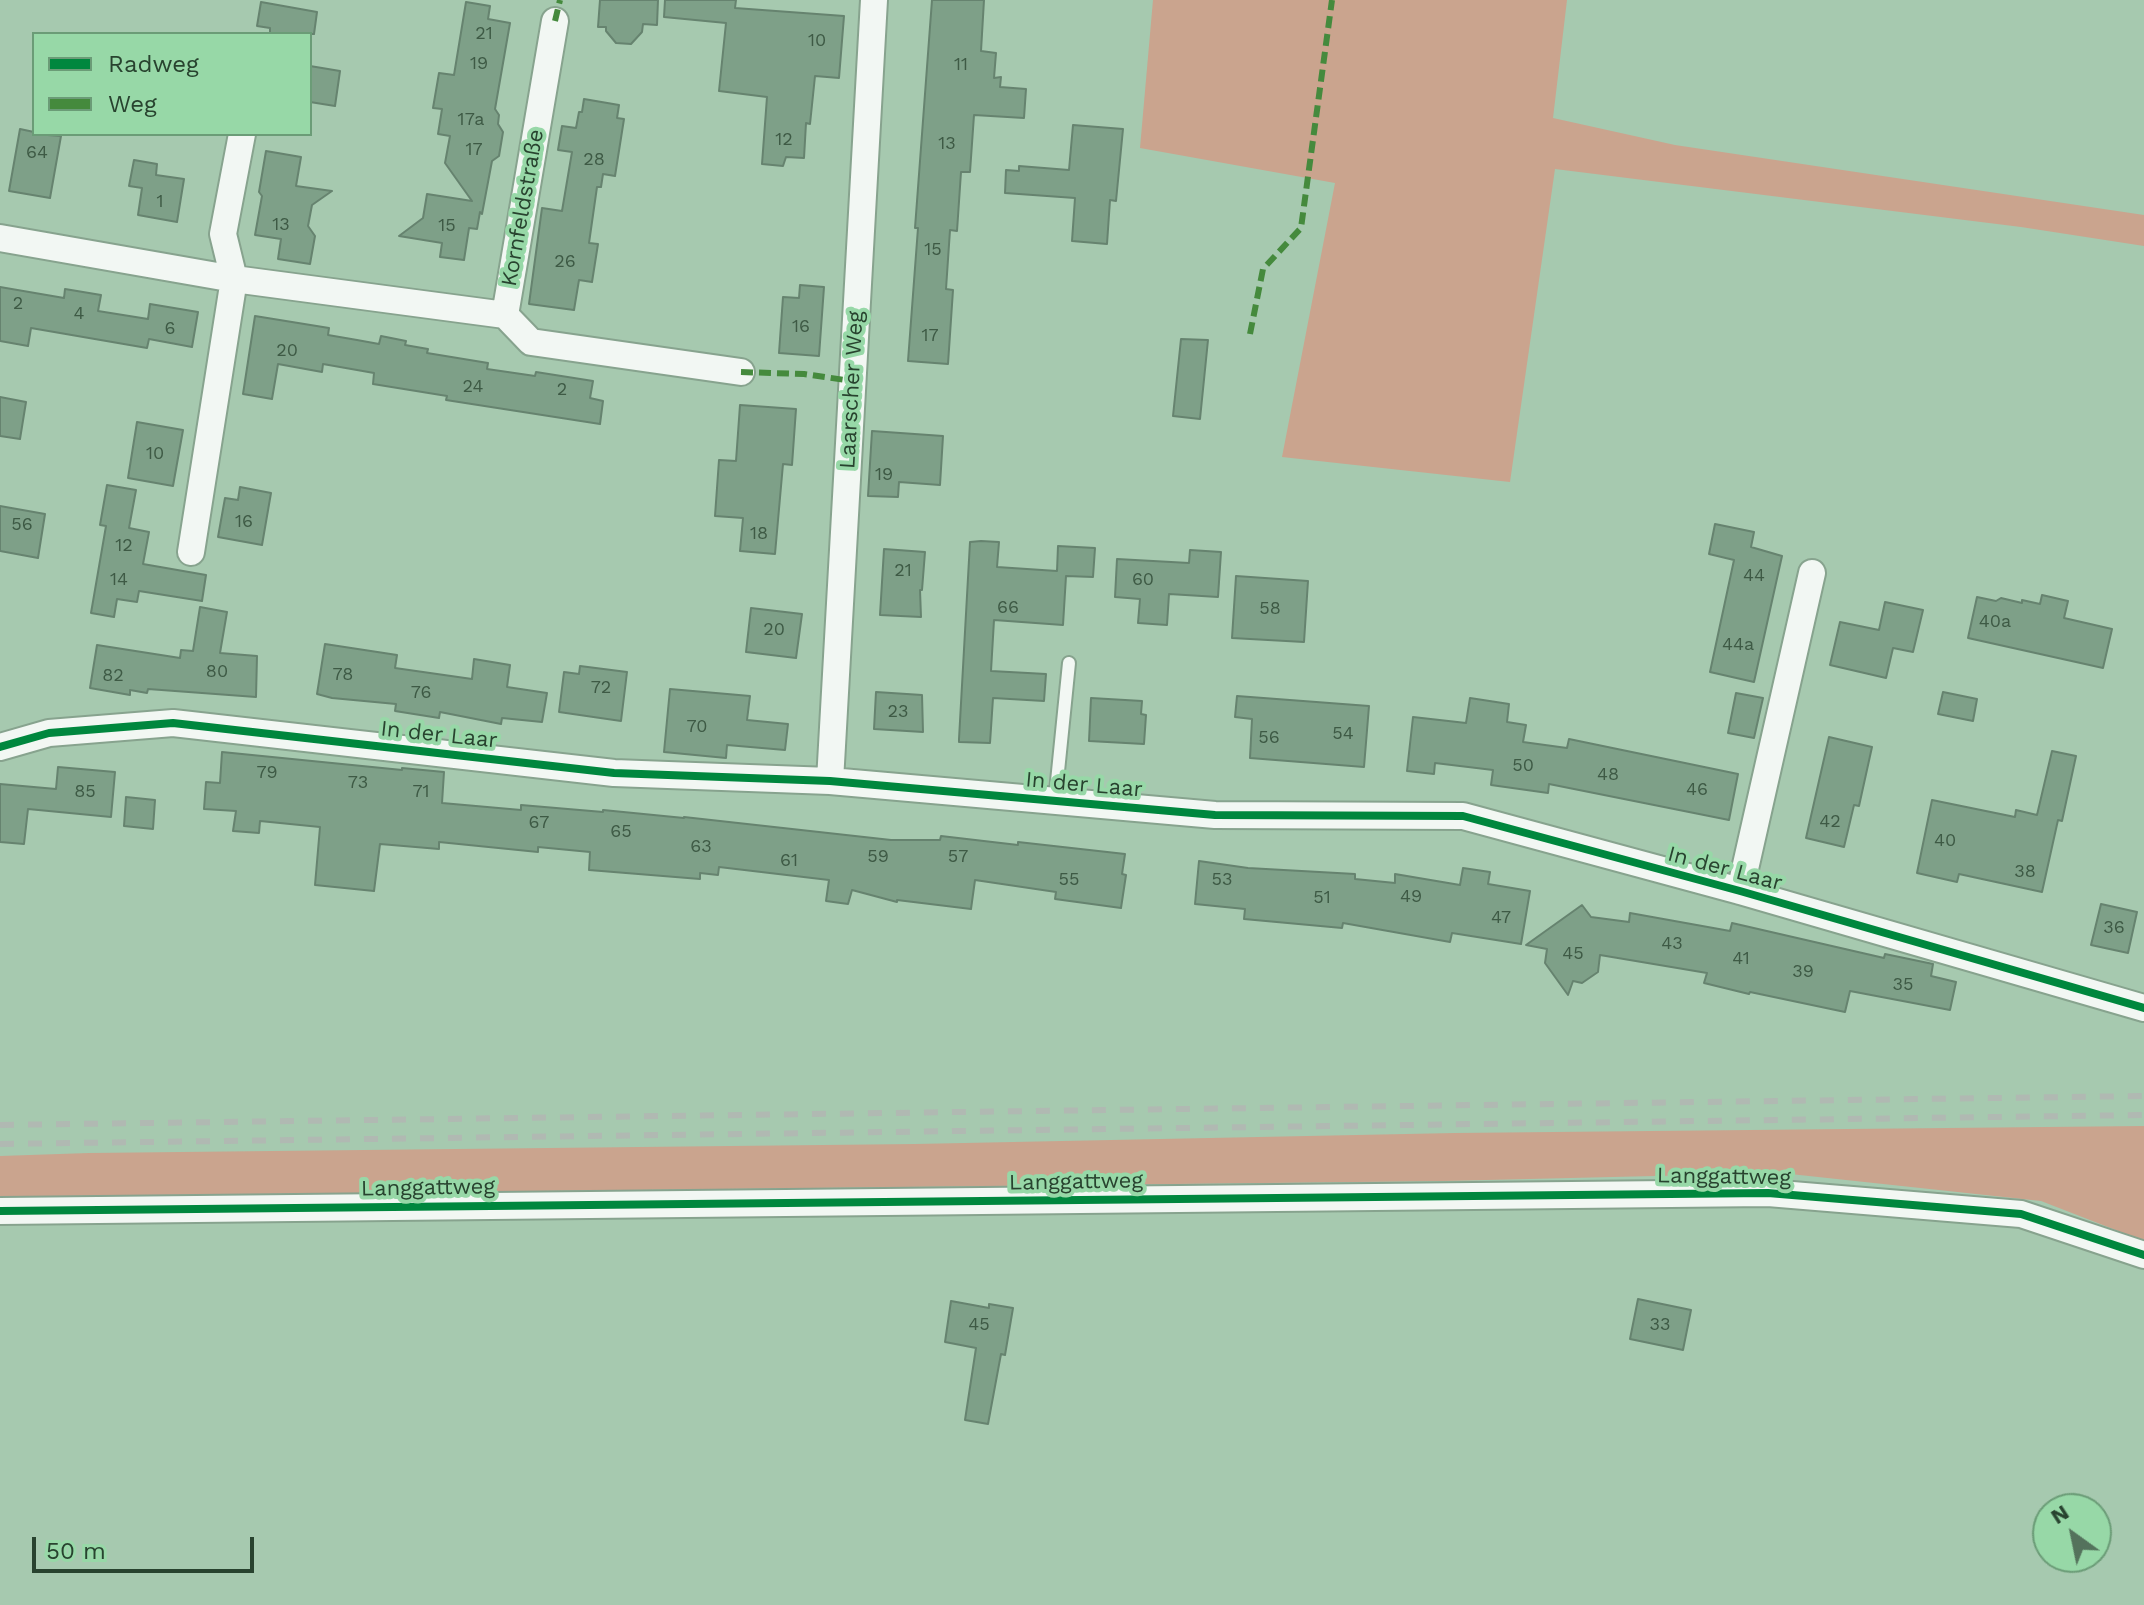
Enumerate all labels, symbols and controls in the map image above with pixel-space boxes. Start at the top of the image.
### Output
house number: 21 [475,23,493,45]
house number: 10 [808,30,826,52]
legend [32,32,312,136]
text: Radweg [108,50,199,78]
house number: 19 [470,53,488,75]
house number: 11 [954,54,968,76]
text: Weg [108,90,157,118]
house number: 17a [458,109,484,131]
street label: Kornfeldstraße [496,127,550,289]
house number: 12 [775,129,793,151]
house number: 13 [938,133,956,155]
house number: 17 [465,139,483,161]
house number: 64 [26,142,48,164]
house number: 28 [583,149,605,171]
house number: 1 [156,191,164,213]
house number: 13 [272,214,290,236]
house number: 15 [438,215,456,237]
house number: 15 [924,239,942,261]
house number: 26 [554,251,576,273]
house number: 2 [13,293,23,315]
house number: 4 [74,303,84,325]
street label: Laarscher Weg [835,310,869,470]
house number: 16 [792,316,810,338]
house number: 6 [165,318,175,340]
house number: 17 [921,325,939,347]
house number: 20 [276,340,298,362]
house number: 24 [463,376,483,398]
house number: 2 [557,379,567,401]
house number: 10 [146,443,164,465]
house number: 19 [875,464,893,486]
house number: 16 [235,511,253,533]
house number: 56 [11,514,33,536]
house number: 18 [750,523,768,545]
house number: 12 [115,535,133,557]
house number: 21 [894,560,912,582]
house number: 44 [1743,565,1765,587]
house number: 14 [110,569,128,591]
house number: 60 [1132,569,1154,591]
house number: 66 [997,597,1019,619]
house number: 58 [1259,598,1281,620]
house number: 40a [1979,611,2011,633]
house number: 20 [763,619,785,641]
house number: 44a [1722,634,1754,656]
house number: 80 [206,661,228,683]
house number: 78 [333,664,353,686]
house number: 82 [102,665,124,687]
house number: 72 [591,677,611,699]
house number: 76 [411,682,431,704]
house number: 23 [888,701,908,723]
street label: In der Laar [379,716,499,754]
house number: 70 [687,716,707,738]
house number: 54 [1332,723,1354,745]
house number: 56 [1258,727,1280,749]
house number: 50 [1512,755,1534,777]
house number: 79 [256,762,278,784]
house number: 48 [1597,764,1619,786]
street label: In der Laar [1024,767,1144,803]
house number: 73 [348,772,368,794]
house number: 46 [1686,779,1708,801]
house number: 85 [74,781,96,803]
house number: 71 [412,781,430,803]
house number: 42 [1819,811,1841,833]
house number: 67 [529,812,549,834]
house number: 65 [610,821,632,843]
house number: 40 [1934,830,1956,852]
house number: 63 [690,836,712,858]
street label: In der Laar [1665,841,1785,897]
house number: 59 [867,846,889,868]
house number: 57 [948,846,968,868]
house number: 61 [780,850,798,872]
house number: 38 [2014,861,2036,883]
house number: 55 [1059,869,1079,891]
house number: 53 [1212,869,1232,891]
house number: 49 [1400,886,1422,908]
house number: 51 [1313,887,1331,909]
house number: 47 [1491,907,1511,929]
house number: 36 [2103,917,2125,939]
house number: 43 [1661,933,1683,955]
house number: 45 [1562,943,1584,965]
house number: 41 [1732,948,1750,970]
house number: 39 [1792,961,1814,983]
house number: 35 [1893,974,1913,996]
street label: Langgattweg [1657,1163,1791,1191]
street label: Langgattweg [1009,1168,1143,1196]
street label: Langgattweg [361,1174,495,1202]
house number: 45 [968,1314,990,1336]
house number: 33 [1650,1314,1670,1336]
north arrow [2032,1493,2112,1573]
text: N [2046,1499,2073,1529]
scale bar [36,1521,258,1571]
text: 50 m [46,1537,106,1565]

